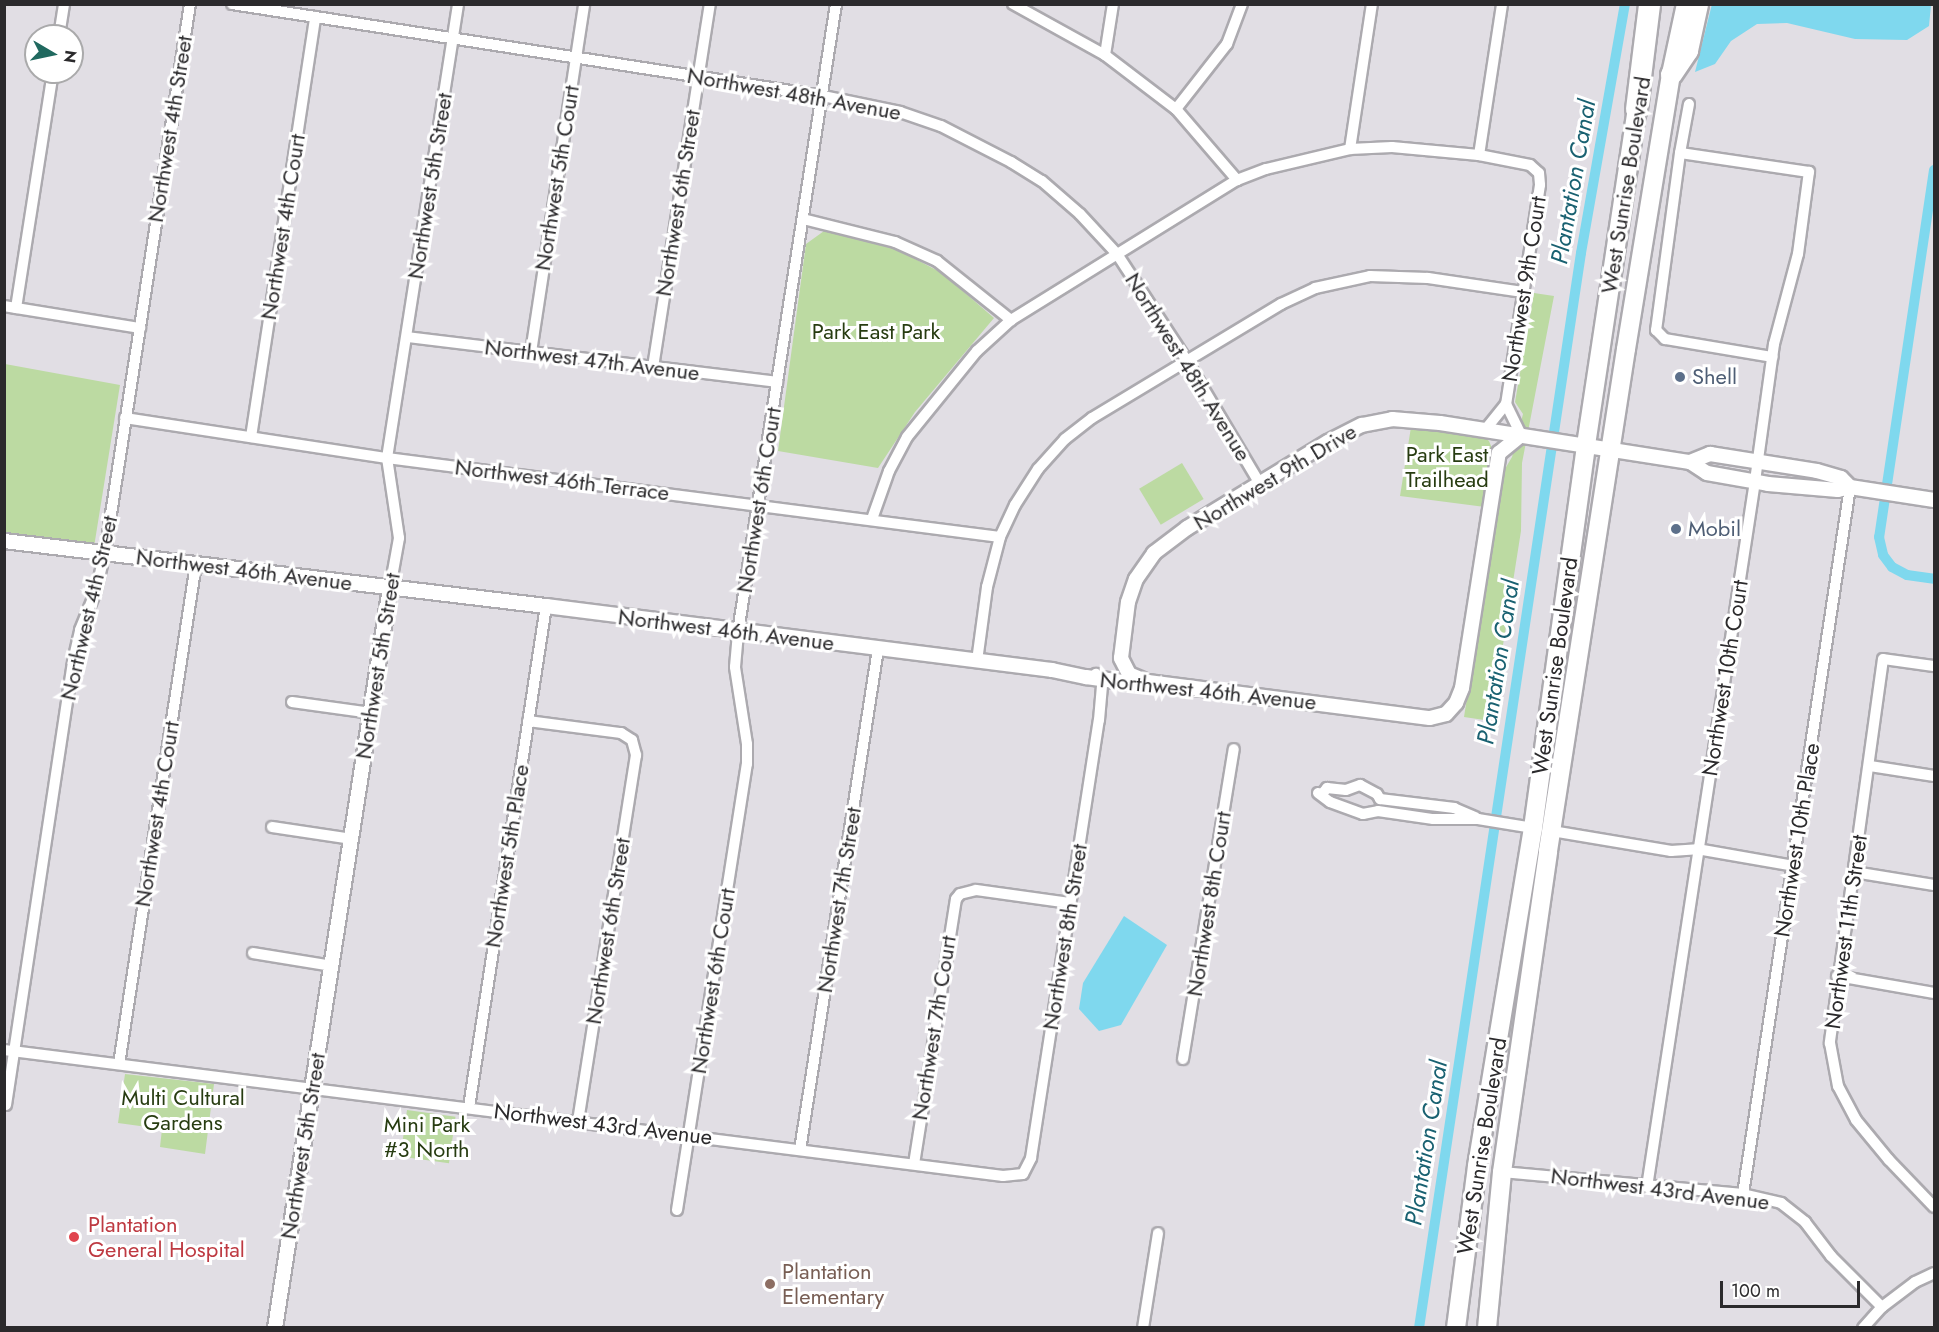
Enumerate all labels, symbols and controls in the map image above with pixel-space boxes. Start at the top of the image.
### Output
north arrow [24,24,84,84]
street label: Northwest 4th Street [142,34,198,224]
text: N [58,49,83,65]
street label: Northwest 48th Avenue [685,62,903,126]
street label: West Sunrise Boulevard [1596,75,1656,295]
street label: Northwest 5th Court [529,83,585,273]
street label: Northwest 5th Street [402,91,458,281]
water label: Plantation Canal [1544,98,1602,266]
street label: Northwest 6th Street [650,108,706,298]
street label: Northwest 4th Court [255,132,311,322]
street label: Northwest 9th Court [1496,194,1552,384]
street label: Northwest 48th Avenue [1119,268,1257,466]
park label: Park East Park [812,319,940,345]
street label: Northwest 47th Avenue [483,334,701,386]
place label: Shell [1692,364,1737,390]
marker: Shell [1673,370,1687,384]
street label: Northwest 6th Court [731,405,787,595]
street label: Northwest 9th Drive [1189,418,1361,536]
park label: Park East Trailhead [1405,441,1489,493]
street label: Northwest 46th Terrace [453,454,671,506]
street label: Northwest 4th Street [55,513,123,703]
place label: Mobil [1688,516,1741,542]
marker: Mobil [1669,522,1683,536]
street label: Northwest 46th Avenue [134,544,354,596]
street label: West Sunrise Boulevard [1527,555,1583,777]
street label: Northwest 5th Street [350,571,406,761]
water label: Plantation Canal [1471,578,1525,746]
street label: Northwest 10th Court [1696,578,1754,778]
street label: Northwest 46th Avenue [616,604,836,656]
street label: Northwest 46th Avenue [1098,667,1318,715]
street label: Northwest 4th Court [129,719,185,909]
street label: Northwest 10th Place [1769,741,1825,939]
street label: Northwest 5th Place [479,762,535,950]
street label: Northwest 7th Street [811,805,867,995]
street label: Northwest 8th Court [1181,810,1237,998]
street label: Northwest 11th Street [1819,833,1873,1031]
street label: Northwest 6th Street [580,836,636,1026]
street label: Northwest 8th Street [1037,842,1093,1032]
street label: Northwest 6th Court [685,886,741,1076]
street label: Northwest 7th Court [906,934,962,1122]
street label: West Sunrise Boulevard [1452,1036,1512,1256]
street label: Northwest 5th Street [275,1051,331,1241]
water label: Plantation Canal [1399,1059,1453,1227]
park label: Multi Cultural Gardens [121,1084,245,1136]
street label: Northwest 43rd Avenue [492,1097,714,1151]
park label: Mini Park #3 North [384,1111,470,1162]
street label: Northwest 43rd Avenue [1549,1162,1771,1216]
place label: Plantation General Hospital [88,1211,245,1262]
marker: Plantation General Hospital [65,1228,83,1246]
place label: Plantation Elementary [782,1258,884,1310]
scale bar [1723,1269,1862,1307]
marker: Plantation Elementary [763,1277,777,1291]
text: 100 m [1731,1278,1780,1304]

